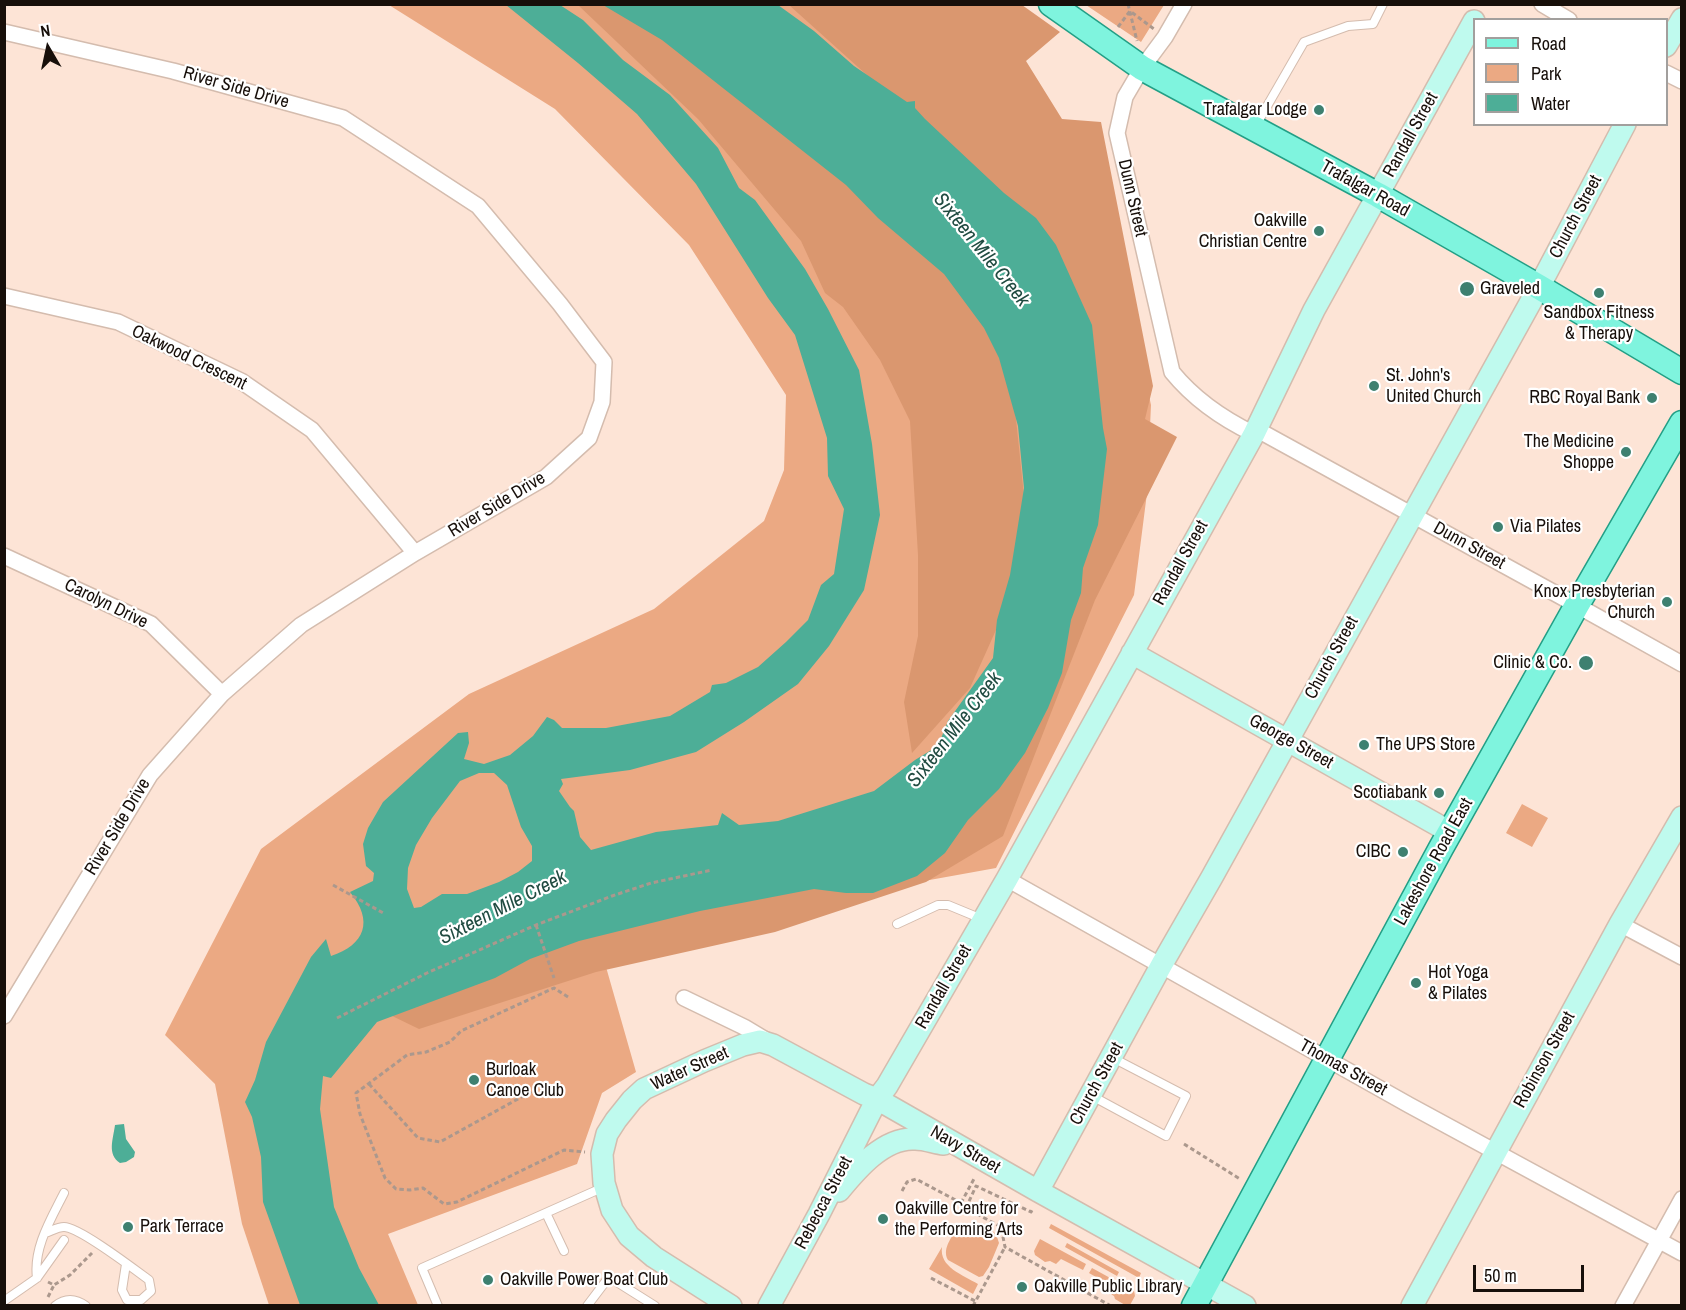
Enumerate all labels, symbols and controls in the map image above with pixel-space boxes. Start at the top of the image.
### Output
north arrow [18,18,78,78]
legend [1473,18,1668,126]
text: N [39,19,52,42]
text: Road [1531,31,1566,56]
text: Park [1531,61,1561,86]
street label: River Side Drive [181,63,291,113]
street label: Randall Street [1379,89,1443,181]
text: Water [1531,91,1570,116]
place label: Trafalgar Lodge [1203,99,1307,121]
marker: Trafalgar Lodge [1312,103,1326,117]
street label: Trafalgar Road [1317,156,1413,222]
street label: Dunn Street [1113,157,1151,239]
street label: Church Street [1545,172,1607,262]
water label: Sixteen Mile Creek [928,188,1034,312]
place label: Oakville Christian Centre [1199,210,1307,252]
marker: Oakville Christian Centre [1312,224,1326,238]
place label: Graveled [1480,278,1540,300]
marker: Graveled [1458,280,1476,298]
marker: Sandbox Fitness & Therapy [1592,286,1606,300]
place label: Sandbox Fitness & Therapy [1544,302,1654,344]
street label: Oakwood Crescent [128,321,250,395]
place label: St. John's United Church [1386,365,1481,407]
marker: St. John's United Church [1367,379,1381,393]
place label: RBC Royal Bank [1529,387,1640,409]
marker: RBC Royal Bank [1645,391,1659,405]
place label: The Medicine Shoppe [1524,431,1614,474]
marker: The Medicine Shoppe [1619,445,1633,459]
street label: River Side Drive [445,468,549,542]
place label: Via Pilates [1510,516,1581,538]
street label: Randall Street [1149,517,1213,609]
street label: Dunn Street [1429,517,1509,575]
marker: Via Pilates [1491,520,1505,534]
street label: Carolyn Drive [61,575,151,633]
place label: Knox Presbyterian Church [1534,581,1655,624]
marker: Knox Presbyterian Church [1660,595,1674,609]
street label: Church Street [1300,613,1364,703]
place label: Clinic & Co. [1493,652,1572,674]
marker: Clinic & Co. [1577,654,1595,672]
water label: Sixteen Mile Creek [903,668,1007,792]
street label: George Street [1245,710,1337,774]
place label: The UPS Store [1376,734,1475,756]
marker: The UPS Store [1357,738,1371,752]
street label: River Side Drive [81,775,155,879]
place label: Scotiabank [1353,782,1427,804]
marker: Scotiabank [1432,786,1446,800]
street label: Lakeshore Road East [1390,795,1478,929]
place label: CIBC [1356,841,1391,863]
marker: CIBC [1396,845,1410,859]
water label: Sixteen Mile Creek [435,866,571,950]
street label: Randall Street [911,941,977,1033]
place label: Hot Yoga & Pilates [1428,962,1488,1004]
marker: Hot Yoga & Pilates [1409,976,1423,990]
street label: Robinson Street [1510,1008,1580,1112]
street label: Thomas Street [1295,1035,1391,1101]
street label: Church Street [1065,1039,1129,1129]
street label: Water Street [648,1042,732,1096]
place label: Burloak Canoe Club [486,1059,564,1102]
marker: Burloak Canoe Club [467,1073,481,1087]
street label: Navy Street [926,1121,1004,1179]
street label: Rebecca Street [791,1153,857,1253]
place label: Oakville Centre for the Performing Arts [895,1198,1023,1240]
marker: Oakville Centre for the Performing Arts [876,1212,890,1226]
place label: Park Terrace [140,1216,224,1238]
marker: Park Terrace [121,1220,135,1234]
scale bar [1476,1253,1587,1291]
text: 50 m [1484,1263,1517,1288]
place label: Oakville Power Boat Club [500,1269,668,1291]
marker: Oakville Power Boat Club [481,1273,495,1287]
place label: Oakville Public Library [1034,1276,1182,1298]
marker: Oakville Public Library [1015,1280,1029,1294]

